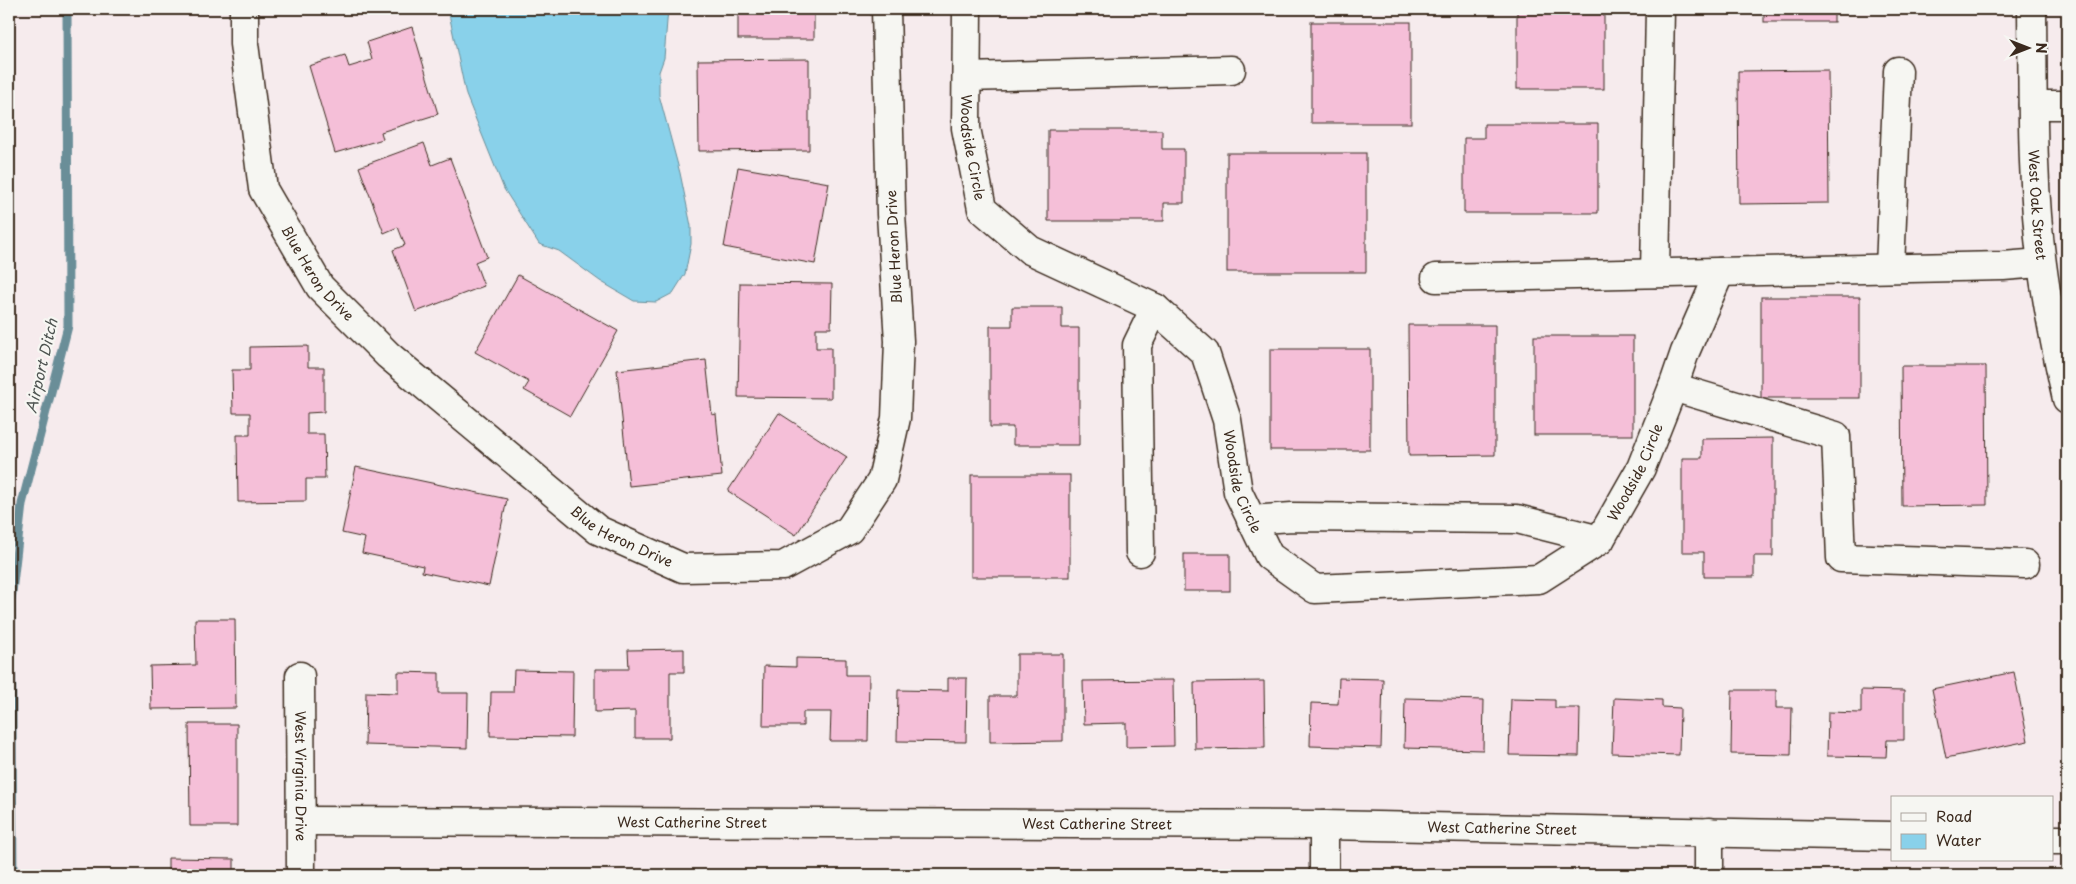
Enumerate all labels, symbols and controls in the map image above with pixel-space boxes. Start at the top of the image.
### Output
north arrow [2004,22,2054,72]
text: N [2031,42,2052,54]
street label: Woodside Circle [956,94,991,202]
street label: West Oak Street [2024,149,2052,262]
street label: Blue Heron Drive [880,190,907,304]
street label: Blue Heron Drive [276,221,359,325]
water label: Airport Ditch [19,316,63,415]
street label: Woodside Circle [1602,420,1668,525]
street label: Woodside Circle [1219,428,1267,537]
street label: Blue Heron Drive [566,500,676,572]
street label: West Virginia Drive [290,711,312,841]
legend [1891,796,2054,862]
text: Road [1936,804,1972,827]
street label: West Catherine Street [617,811,767,833]
street label: West Catherine Street [1022,813,1172,834]
street label: West Catherine Street [1427,816,1577,840]
text: Water [1936,828,1981,851]

